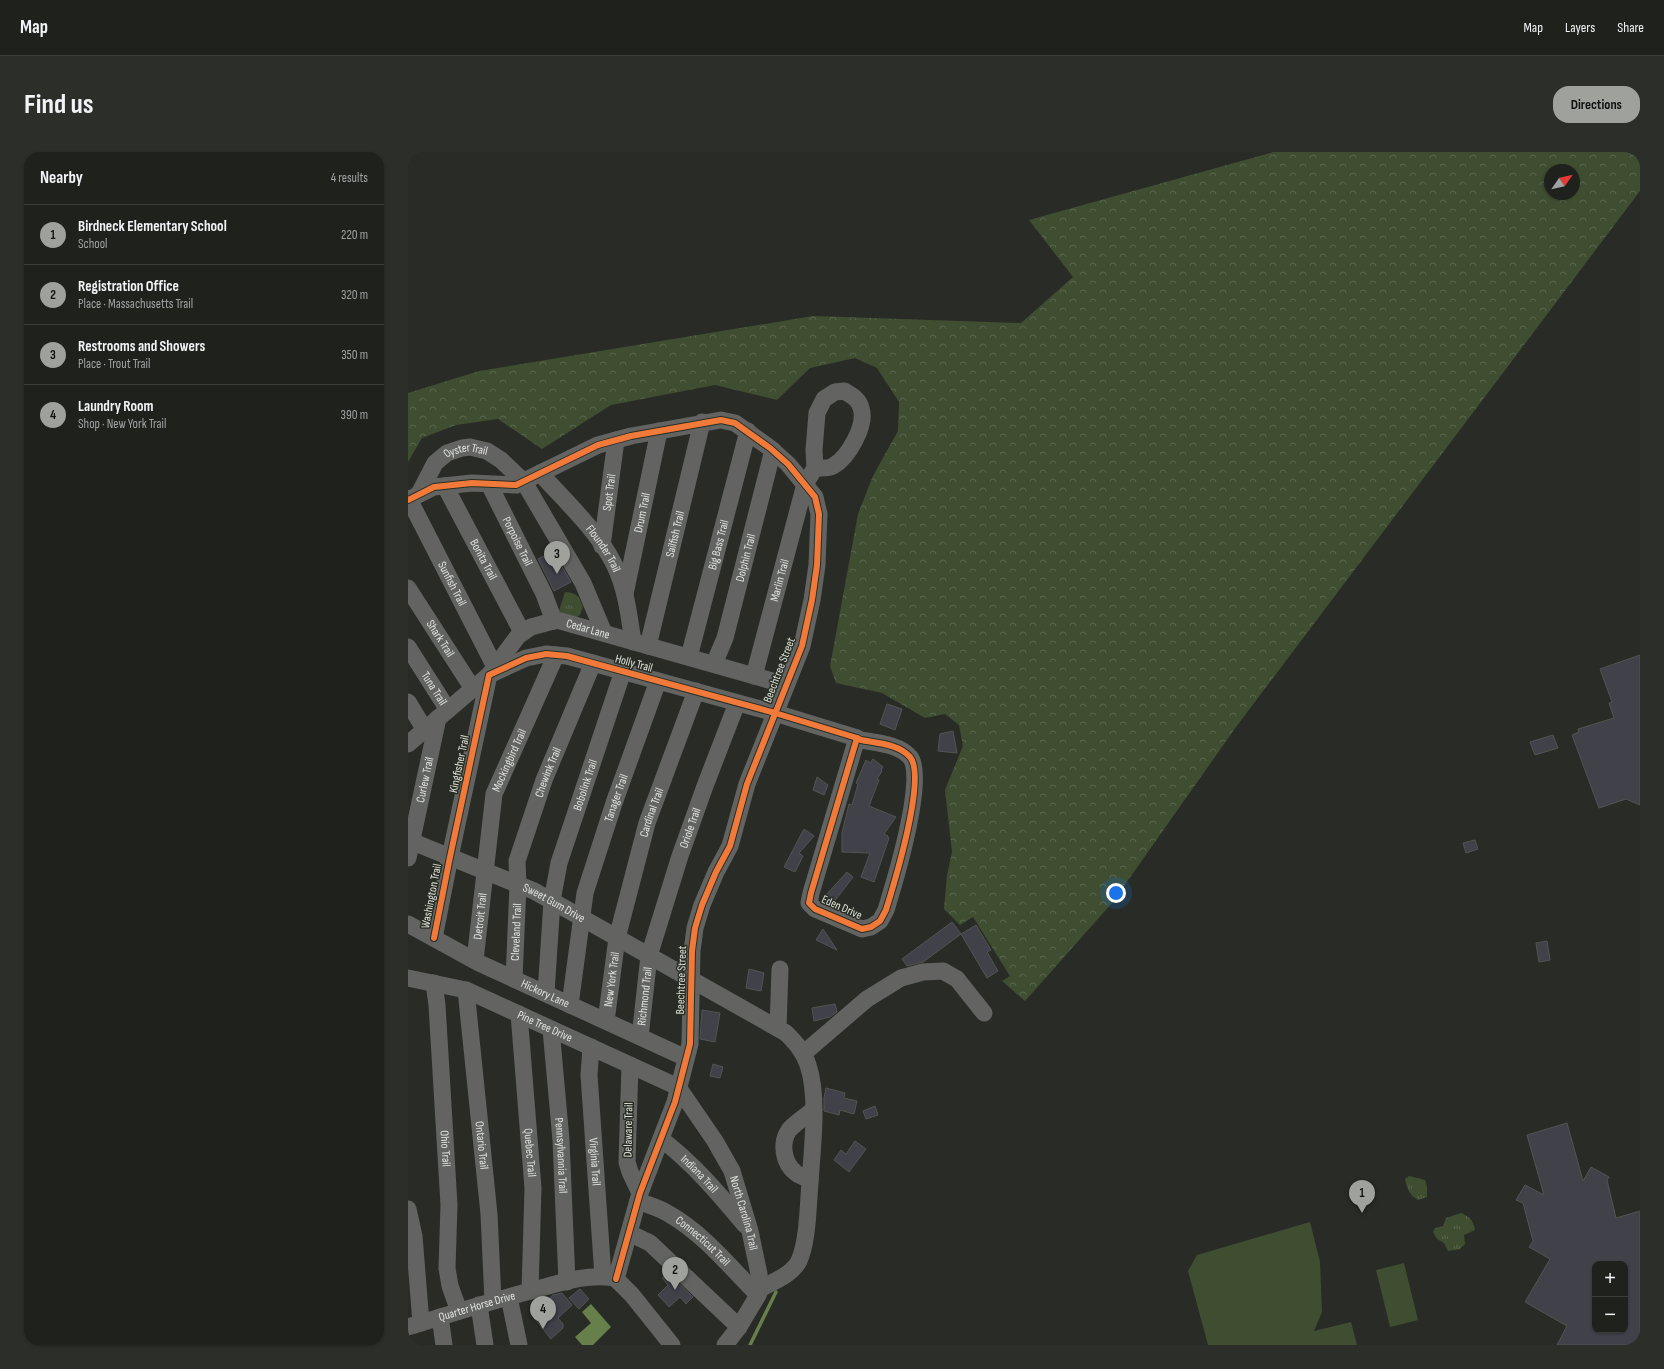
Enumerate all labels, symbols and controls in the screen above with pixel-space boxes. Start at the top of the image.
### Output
text: Map [20,16,48,39]
text: Map [1523,19,1543,36]
text: Layers [1565,19,1595,36]
text: Share [1617,19,1644,36]
button: Directions [1553,86,1640,123]
text: Find us [24,88,93,121]
north arrow [1544,164,1580,200]
text: Nearby [40,168,83,188]
text: 4 results [331,170,368,186]
text: Birdneck Elementary School [78,217,227,236]
text: 1 [50,227,56,243]
text: 220 m [341,227,368,243]
text: School [78,236,108,252]
text: Registration Office [78,277,179,296]
text: 2 [50,287,56,303]
text: 320 m [341,287,368,303]
text: Place · Massachusetts Trail [78,296,193,312]
text: Restrooms and Showers [78,337,205,356]
text: 3 [50,347,56,363]
text: 350 m [341,347,368,363]
text: Place · Trout Trail [78,356,150,372]
text: Laundry Room [78,397,154,416]
text: 4 [50,407,56,423]
text: 390 m [341,407,368,423]
text: Shop · New York Trail [78,416,166,432]
street label: Oyster Trail [440,440,489,461]
street label: Spot Trail [600,473,619,512]
street label: Drum Trail [631,492,654,534]
street label: Sailfish Trail [663,510,688,559]
street label: Porpoise Trail [499,514,536,569]
street label: Big Bass Trail [705,518,732,571]
street label: Flounder Trail [583,522,624,575]
street label: Dolphin Trail [733,532,759,583]
street label: Bonita Trail [466,537,500,583]
pin: 3 [544,541,570,574]
street label: Marlin Trail [767,558,793,603]
street label: Sunfish Trail [434,559,470,609]
street label: Cedar Lane [564,616,612,643]
street label: Shark Trail [423,617,458,660]
street label: Beechtree Street [760,635,799,705]
street label: Holly Trail [613,651,654,676]
street label: Tuna Trail [418,669,450,708]
street label: Mockingbird Trail [489,727,530,794]
street label: Kingfisher Trail [446,734,473,794]
street label: Chewink Trail [532,745,565,799]
street label: Curlew Trail [413,756,437,804]
street label: Bobolink Trail [570,758,601,813]
street label: Tanager Trail [601,772,632,824]
street label: Cardinal Trail [637,786,667,839]
street label: Oriole Trail [676,806,705,850]
street label: Washington Trail [418,862,445,930]
street label: Sweet Gum Drive [521,880,588,926]
your location [1106,883,1126,903]
street label: Detroit Trail [470,892,491,940]
street label: Eden Drive [819,892,865,923]
street label: Cleveland Trail [508,903,525,961]
street label: Beechtree Street [673,945,690,1015]
street label: New York Trail [601,951,623,1008]
street label: Richmond Trail [634,966,656,1026]
street label: Hickory Lane [519,976,572,1012]
street label: Pine Tree Drive [515,1007,575,1046]
street label: Delaware Trail [621,1102,636,1158]
street label: Pennsylvannia Trail [551,1117,570,1194]
street label: Ontario Trail [472,1120,491,1170]
street label: Quebec Trail [520,1128,539,1177]
street label: Ohio Trail [437,1130,454,1167]
street label: Virginia Trail [585,1137,604,1186]
street label: Indiana Trail [677,1152,721,1196]
street label: North Carolina Trail [726,1174,761,1252]
pin: 1 [1349,1180,1375,1213]
street label: Connecticut Trail [672,1213,733,1269]
pin: 2 [662,1257,688,1290]
map controls [1592,1261,1628,1333]
button: + [1592,1261,1628,1297]
street label: Quarter Horse Drive [437,1288,517,1325]
pin: 4 [530,1296,556,1329]
button: − [1592,1297,1628,1333]

